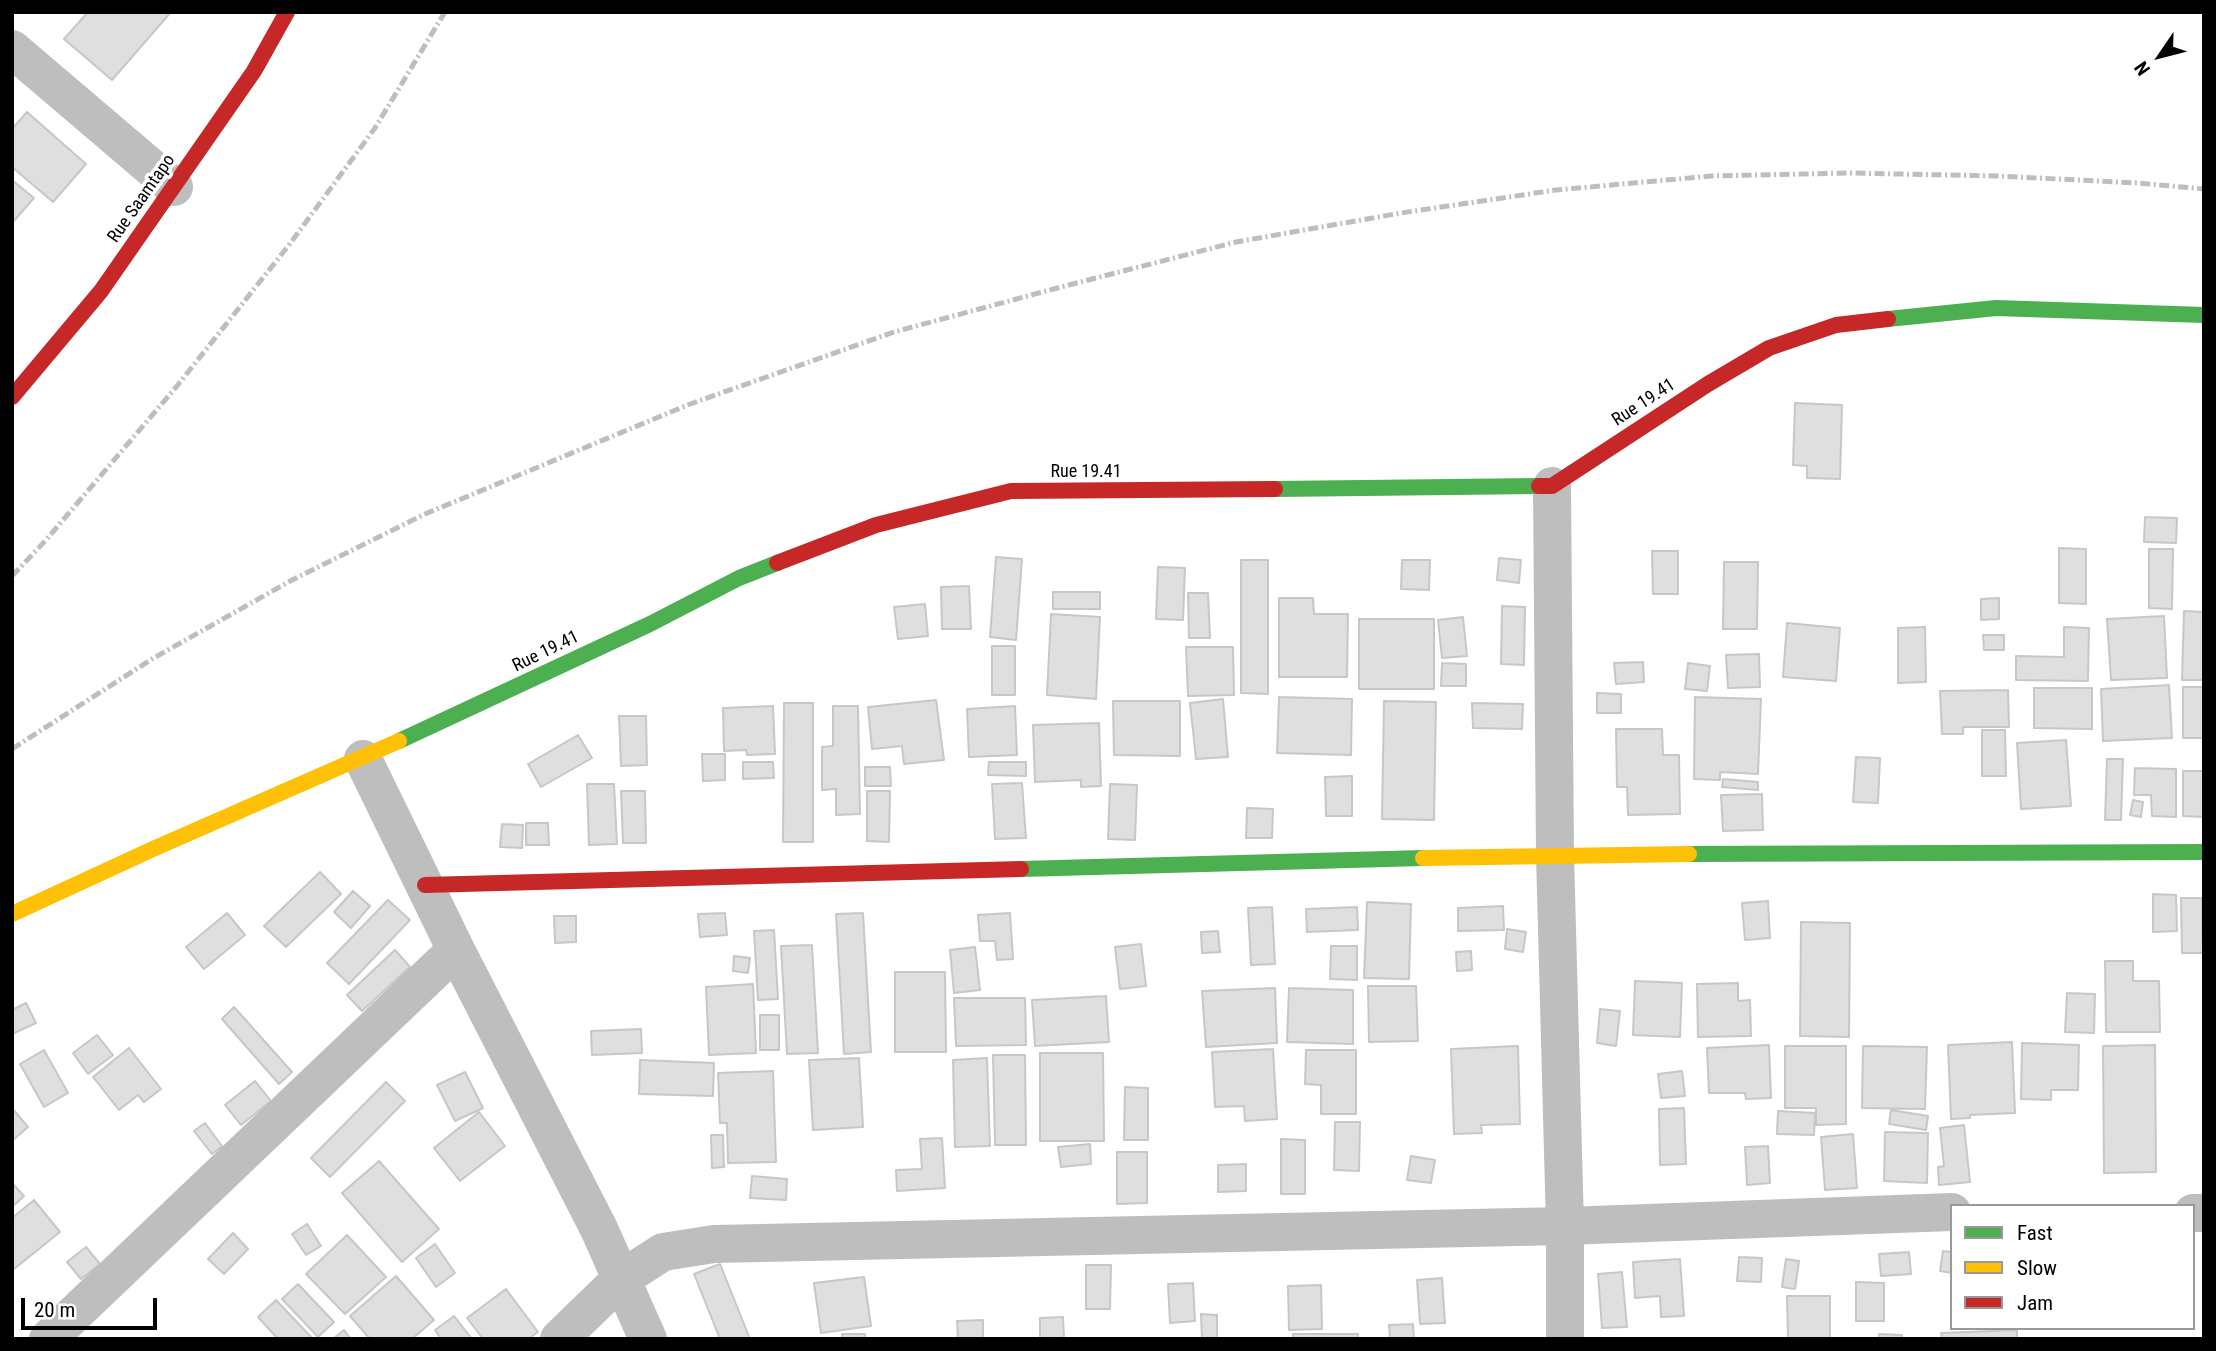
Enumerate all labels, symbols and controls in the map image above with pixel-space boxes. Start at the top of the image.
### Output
north arrow [2125,21,2195,91]
text: N [2130,57,2155,80]
street label: Rue Saamtapo [104,151,180,247]
street label: Rue 19.41 [1608,375,1680,431]
street label: Rue 19.41 [1050,461,1122,483]
street label: Rue 19.41 [509,627,583,677]
legend [1950,1204,2195,1330]
text: Fast [2017,1221,2053,1245]
text: Slow [2017,1256,2057,1280]
scale bar [24,1284,161,1328]
text: Jam [2017,1291,2053,1315]
text: 20 m [34,1298,75,1322]

